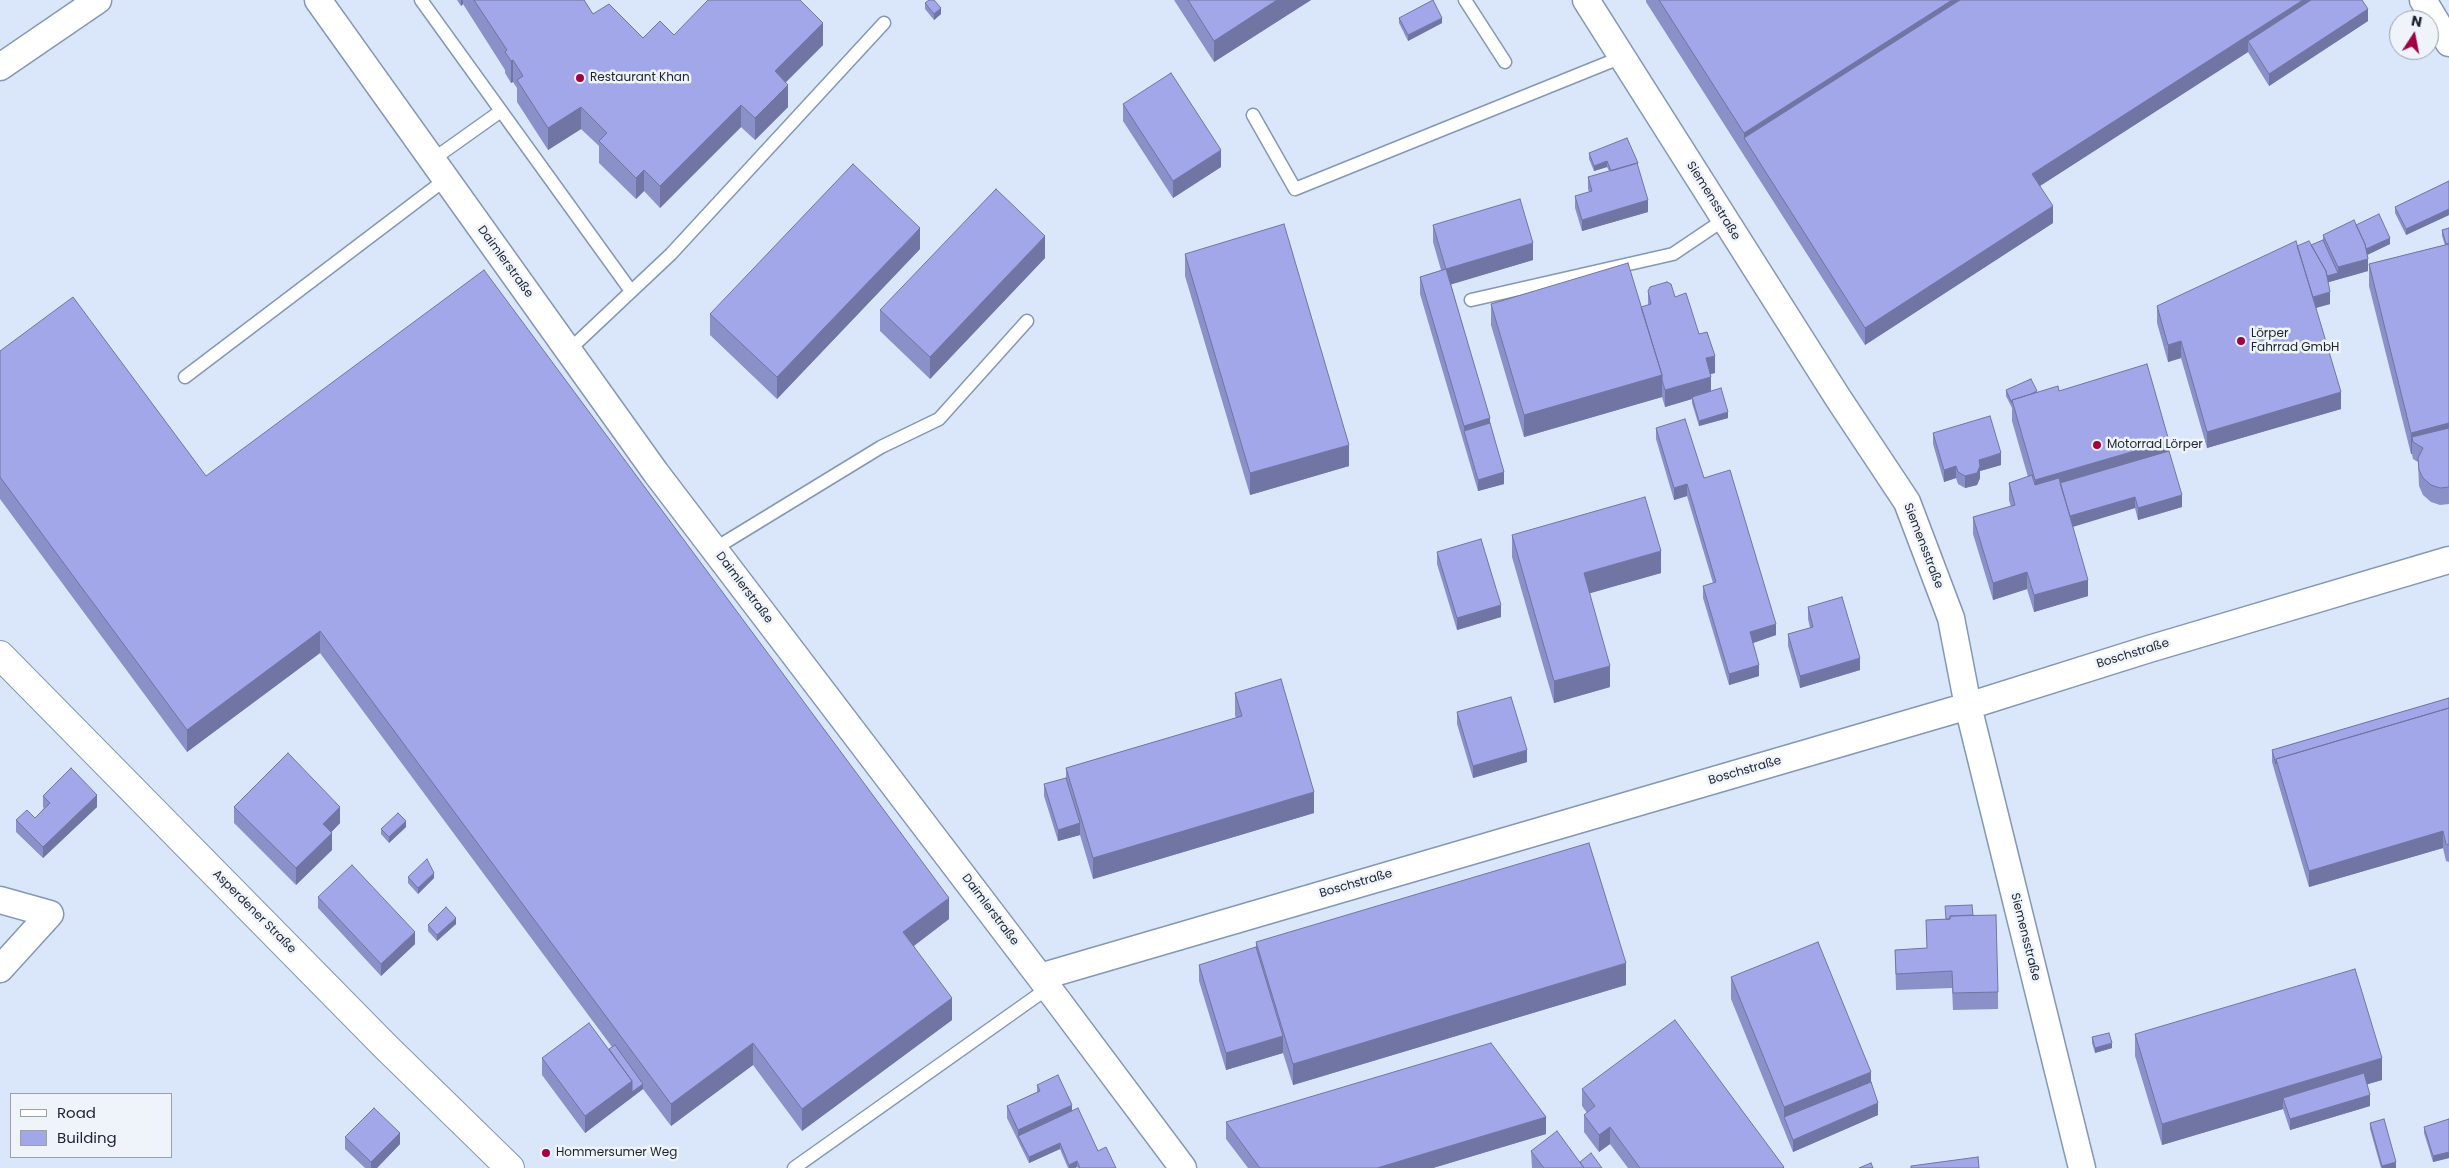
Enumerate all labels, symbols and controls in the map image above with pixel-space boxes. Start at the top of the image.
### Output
north arrow [2389,10,2439,60]
text: N [2410,10,2424,32]
place label: Restaurant Khan [590,71,690,85]
marker: Restaurant Khan [574,72,586,84]
street label: Siemensstraße [1683,159,1743,243]
street label: Daimlerstraße [474,223,536,301]
place label: Lörper Fahrrad GmbH [2251,327,2339,355]
marker: Lörper Fahrrad GmbH [2235,335,2247,347]
place label: Motorrad Lörper [2107,438,2203,452]
marker: Motorrad Lörper [2091,439,2103,451]
street label: Siemensstraße [1900,501,1946,591]
street label: Daimlerstraße [712,549,776,627]
street label: Boschstraße [2095,636,2171,672]
street label: Boschstraße [1707,754,1783,788]
street label: Asperdener Straße [209,867,299,957]
street label: Boschstraße [1318,867,1394,901]
street label: Daimlerstraße [958,871,1022,949]
street label: Siemensstraße [2007,892,2043,982]
legend [10,1093,172,1158]
text: Road [57,1102,96,1123]
text: Building [57,1127,117,1148]
place label: Hommersumer Weg [556,1146,677,1160]
marker: Hommersumer Weg [540,1147,552,1159]

